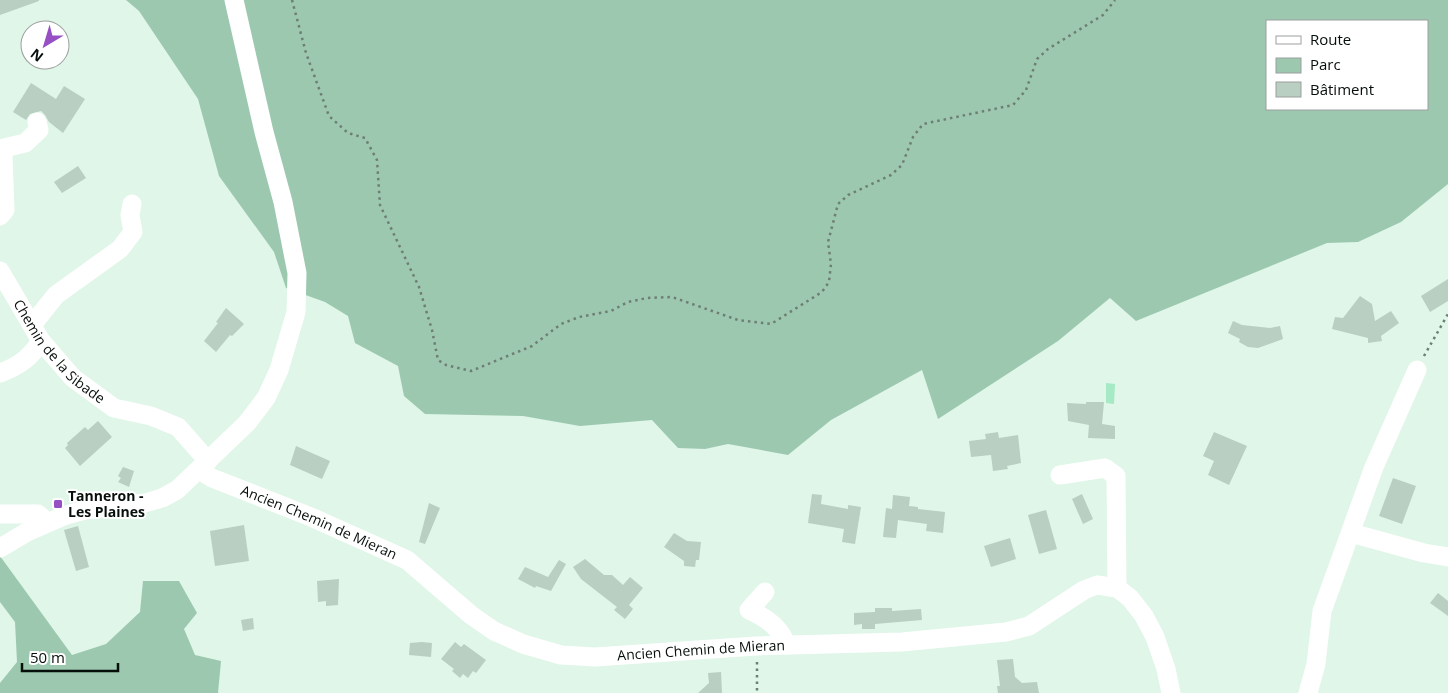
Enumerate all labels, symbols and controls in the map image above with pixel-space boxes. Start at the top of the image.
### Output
north arrow [20,20,70,70]
legend [1266,20,1428,110]
text: Route [1310,29,1351,49]
text: N [26,45,47,67]
text: Parc [1310,54,1341,74]
text: Bâtiment [1310,79,1374,99]
street label: Chemin de la Sibade [10,296,109,408]
street label: Ancien Chemin de Mieran [238,480,400,563]
place label: Tanneron - Les Plaines [68,486,145,521]
marker: Tanneron - Les Plaines [52,498,64,510]
street label: Ancien Chemin de Mieran [617,635,785,664]
scale bar [22,640,119,672]
text: 50 m [30,647,65,667]

